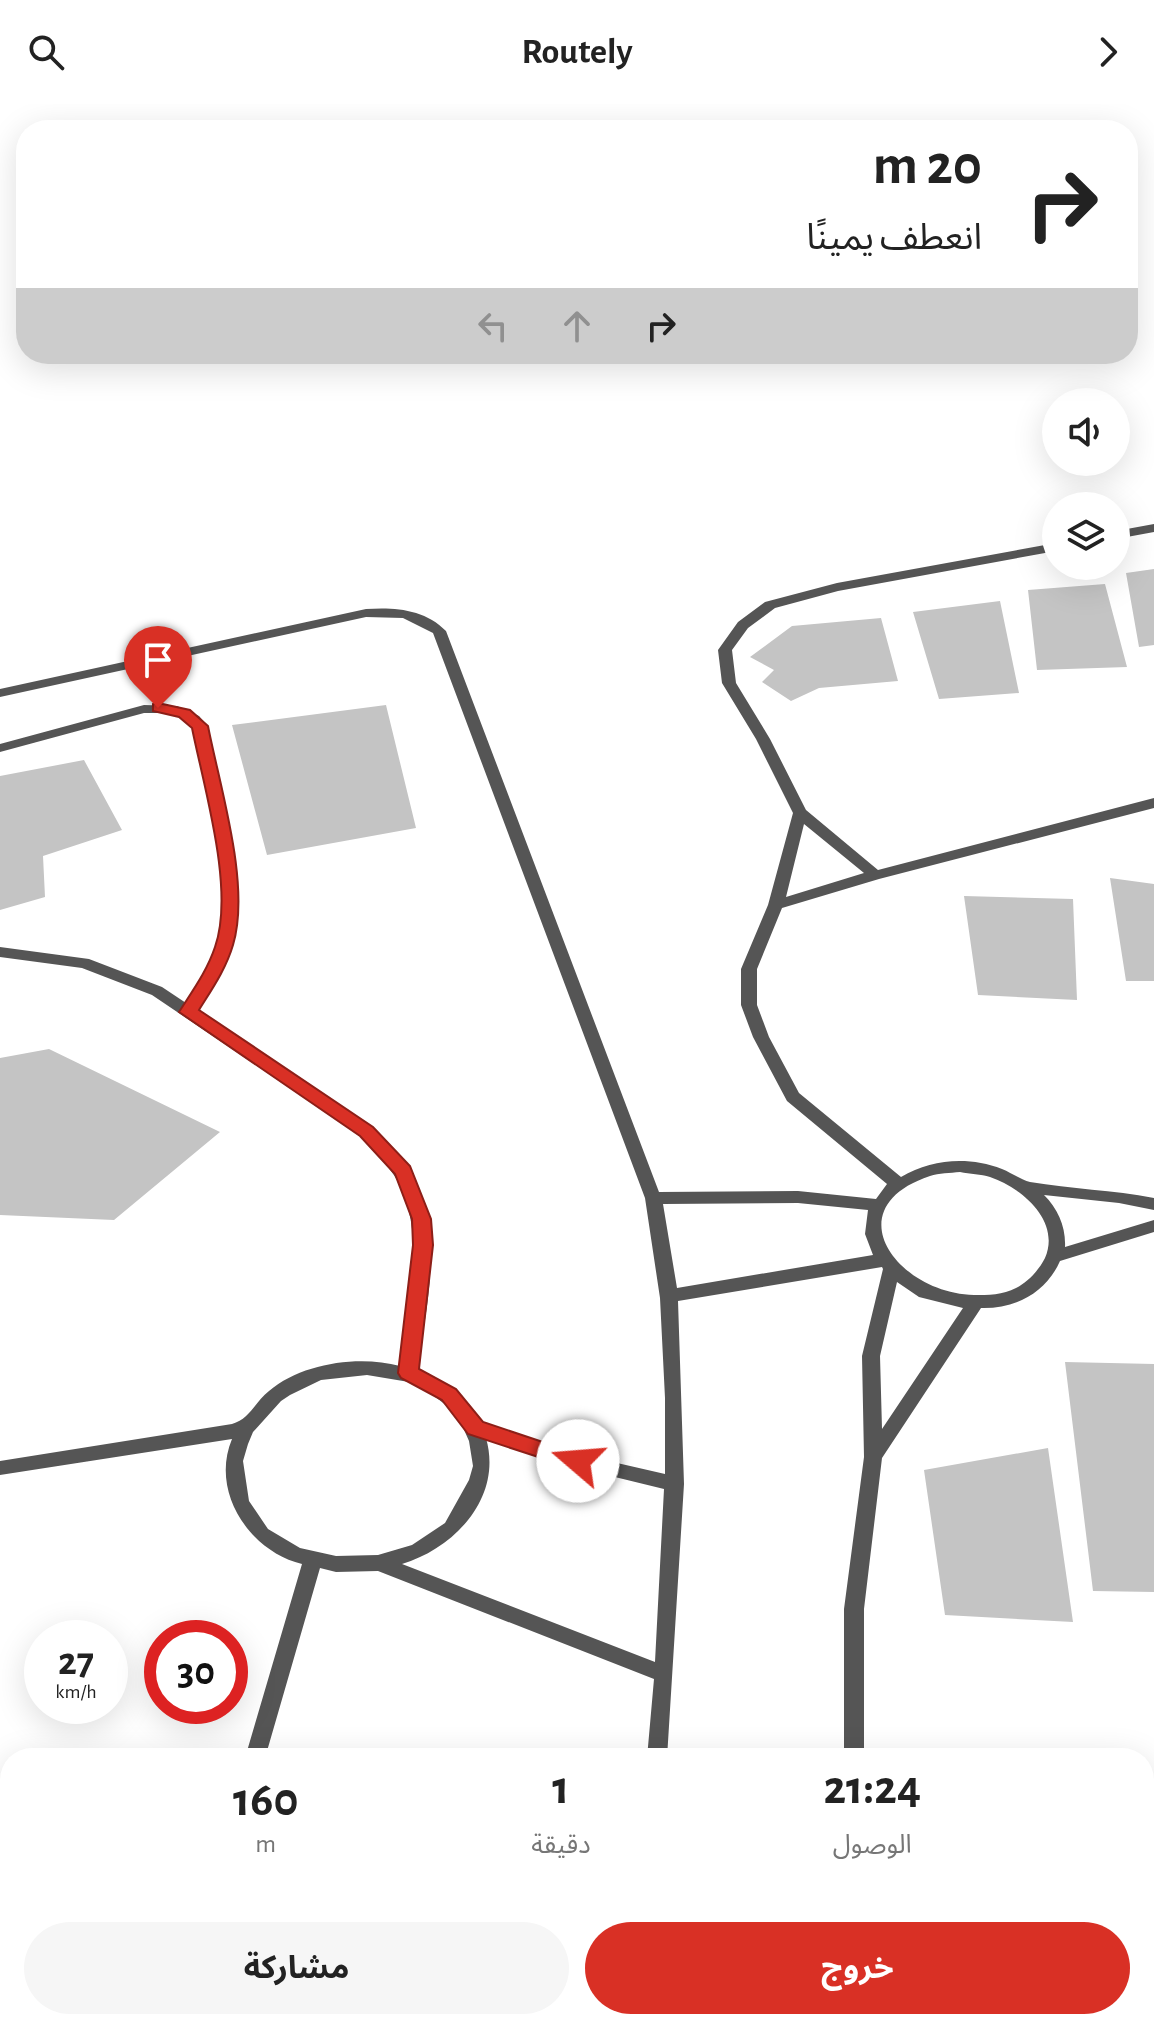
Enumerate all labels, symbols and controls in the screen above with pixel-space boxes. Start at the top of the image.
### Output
icon: search [24,30,68,74]
icon: forward [1086,30,1130,74]
text: Routely [522,34,632,70]
text: 20 m [873,138,982,194]
icon: right [1010,152,1114,256]
text: انعطف يمينًا [806,220,982,256]
icon: left [471,304,515,348]
icon: ahead [555,304,599,348]
icon: right [639,304,683,348]
map controls [1042,388,1130,580]
button: sound [1042,388,1130,476]
button: layers [1042,492,1130,580]
pin [124,626,192,708]
icon: arrive [136,638,180,682]
position arrow [536,1419,620,1503]
speed limit sign: 30 [144,1620,248,1724]
text: 27 [58,1642,94,1682]
text: km/h [55,1682,97,1702]
text: 1 [552,1765,570,1813]
text: 21:24 [823,1765,921,1813]
text: 160 [233,1777,298,1825]
text: m [255,1831,276,1857]
text: دقيقة [531,1832,591,1858]
text: الوصول [833,1832,912,1858]
button: مشاركة [24,1922,569,2014]
button: خروج [585,1922,1130,2014]

